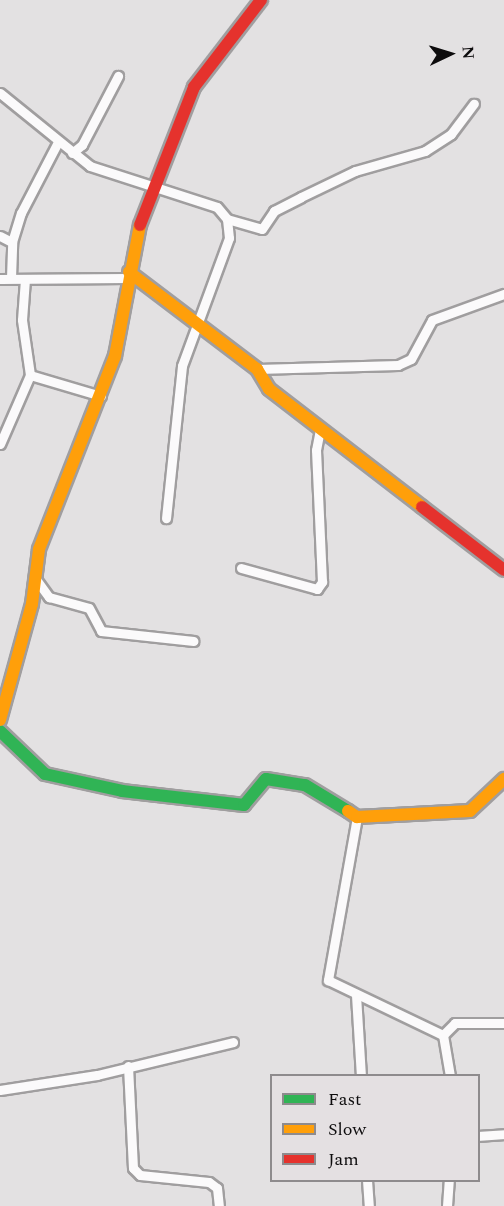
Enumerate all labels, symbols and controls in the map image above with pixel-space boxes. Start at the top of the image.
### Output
north arrow [420,24,480,84]
text: N [456,45,480,60]
legend [270,1074,480,1182]
text: Fast [328,1086,361,1113]
text: Slow [328,1116,366,1143]
text: Jam [328,1146,359,1173]

